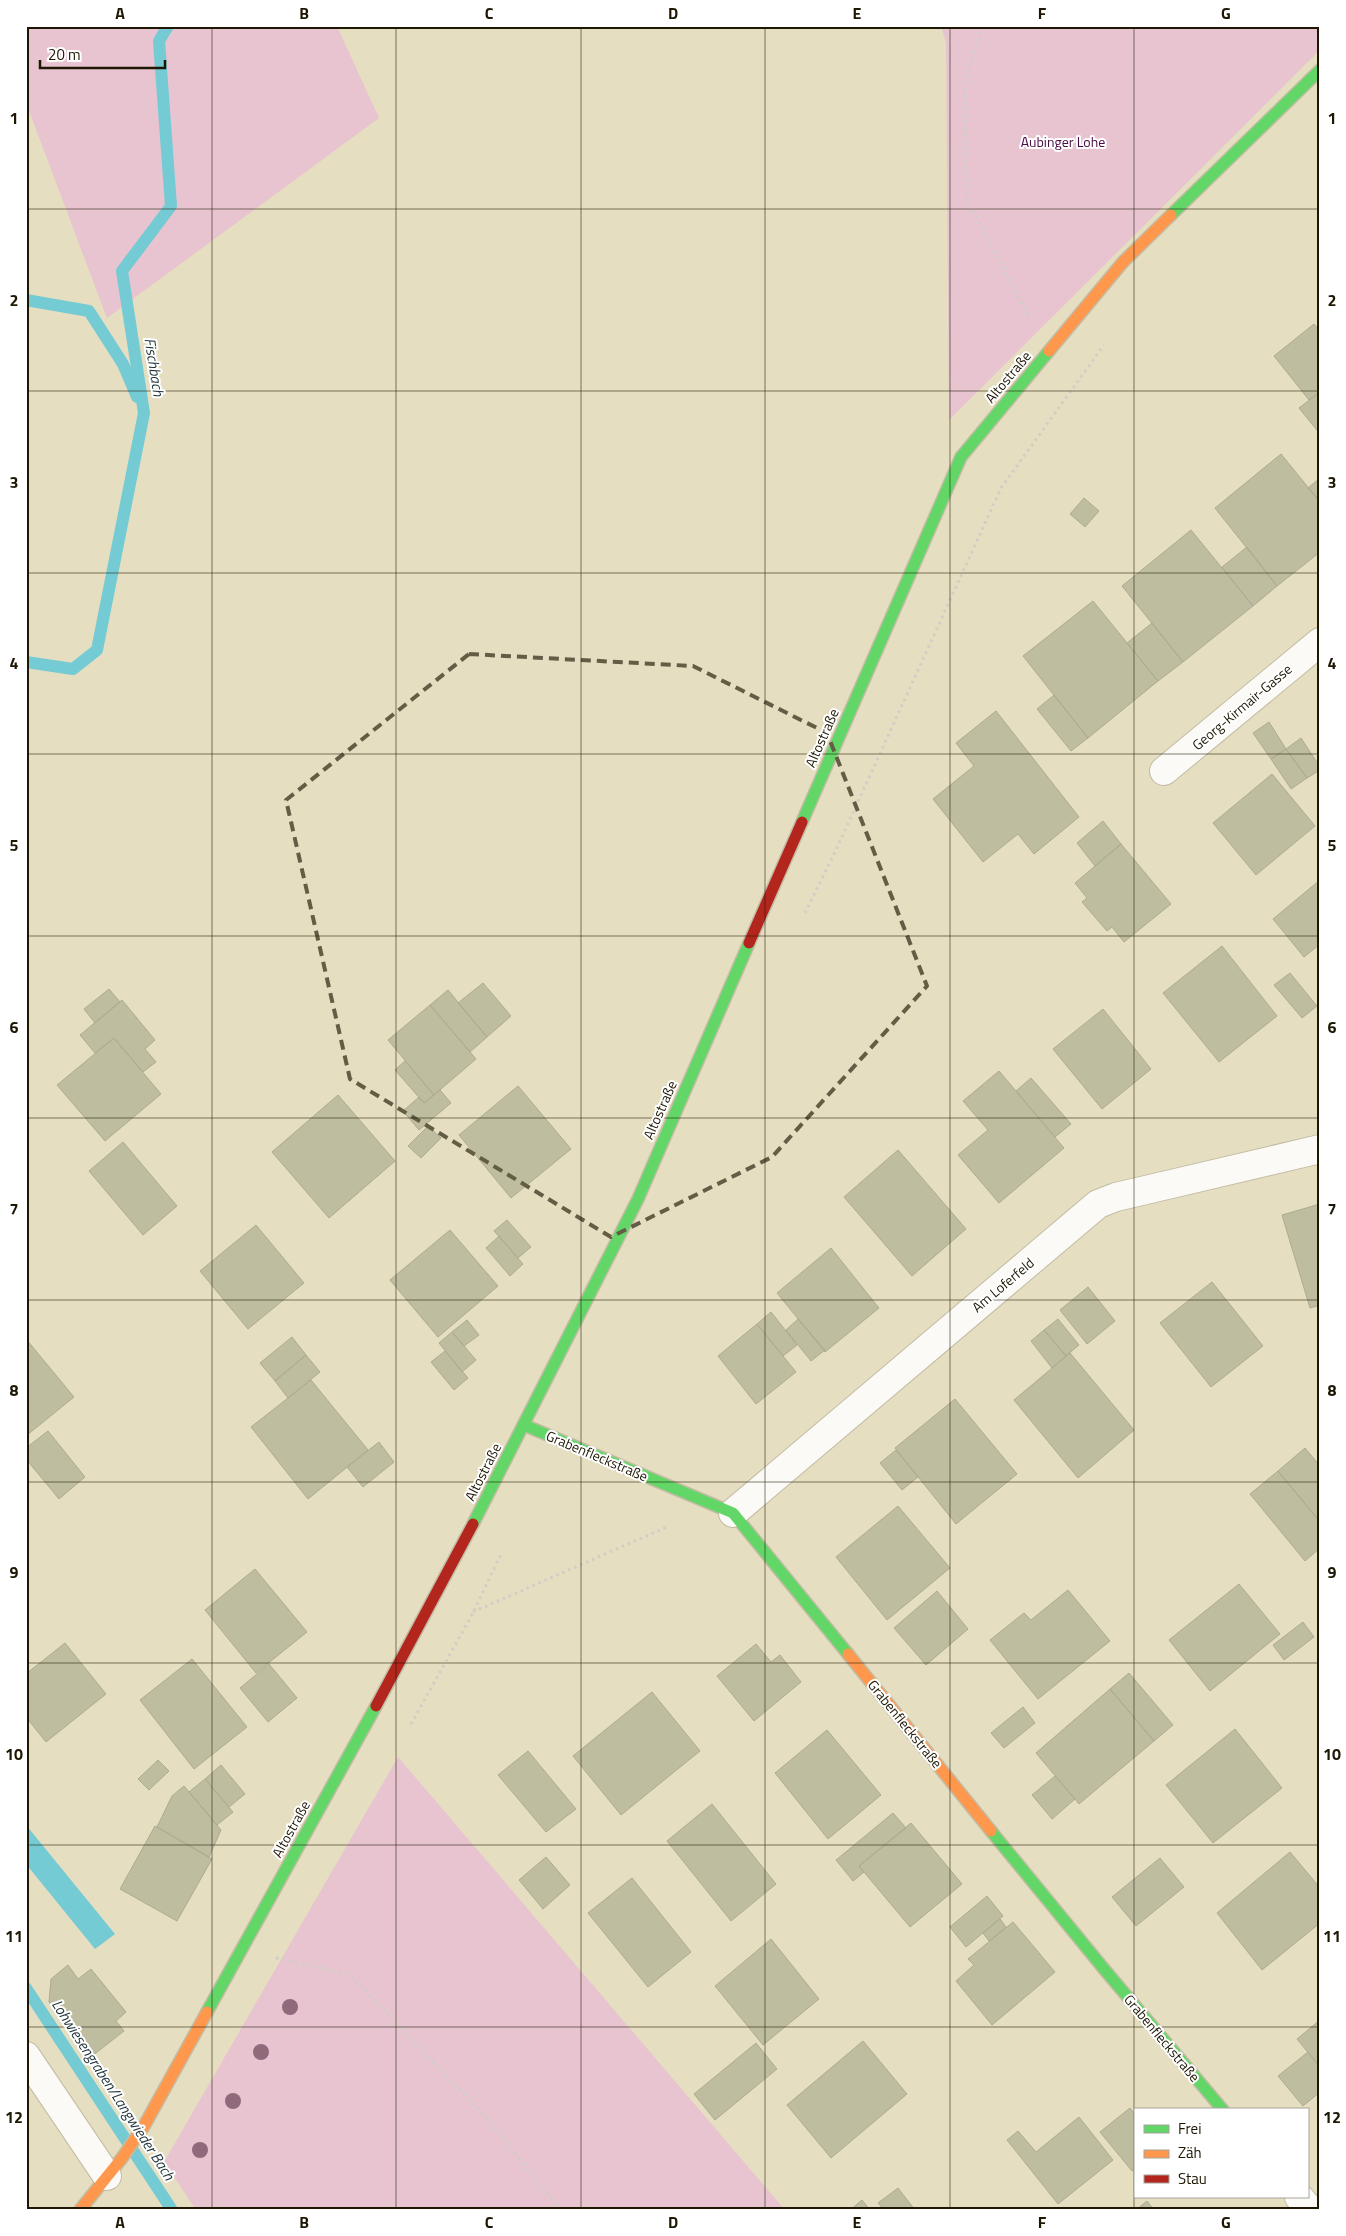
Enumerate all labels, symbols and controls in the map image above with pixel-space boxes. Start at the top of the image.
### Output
text: A [115,1,125,25]
text: B [299,1,309,25]
text: C [485,1,494,25]
text: D [668,1,678,25]
text: E [853,1,862,25]
text: F [1038,1,1047,25]
text: G [1221,1,1231,25]
scale bar [40,38,165,70]
text: 20 m [48,43,81,66]
text: 1 [10,106,18,130]
text: 1 [1328,106,1336,130]
park label: Aubinger Lohe [1021,131,1105,152]
text: 2 [10,288,18,312]
text: 2 [1328,288,1336,312]
water label: Fischbach [139,336,171,398]
street label: Altostraße [980,346,1036,407]
text: 3 [10,470,18,494]
text: 3 [1328,470,1336,494]
text: 4 [10,651,19,675]
text: 4 [1328,651,1337,675]
street label: Georg-Kirmair-Gasse [1187,658,1296,755]
street label: Altostraße [799,705,844,771]
text: 5 [10,833,19,857]
text: 5 [1328,833,1337,857]
text: 6 [10,1015,19,1039]
text: 6 [1328,1015,1337,1039]
street label: Altostraße [637,1077,682,1143]
text: 7 [10,1197,18,1221]
text: 7 [1328,1197,1336,1221]
street label: Am Loferfeld [967,1252,1038,1317]
text: 8 [10,1378,19,1402]
text: 8 [1328,1378,1337,1402]
street label: Grabenfleckstraße [543,1425,651,1486]
street label: Altostraße [459,1439,506,1504]
text: 9 [10,1560,19,1584]
text: 9 [1328,1560,1337,1584]
street label: Grabenfleckstraße [863,1675,948,1772]
text: 10 [5,1742,23,1766]
text: 10 [1323,1742,1341,1766]
street label: Altostraße [266,1796,315,1861]
text: 11 [5,1924,23,1948]
text: 11 [1323,1924,1341,1948]
street label: Grabenfleckstraße [1119,1989,1205,2086]
water label: Lohwiesengraben/Langwieder Bach [46,1995,181,2185]
text: 12 [5,2105,23,2129]
text: 12 [1323,2105,1341,2129]
legend [1134,2108,1308,2198]
text: Frei [1178,2117,1201,2140]
text: Zäh [1178,2141,1202,2164]
text: Stau [1178,2167,1207,2190]
text: A [115,2210,125,2234]
text: B [299,2210,309,2234]
text: C [485,2210,494,2234]
text: D [668,2210,678,2234]
text: E [853,2210,862,2234]
text: F [1038,2210,1047,2234]
text: G [1221,2210,1231,2234]

